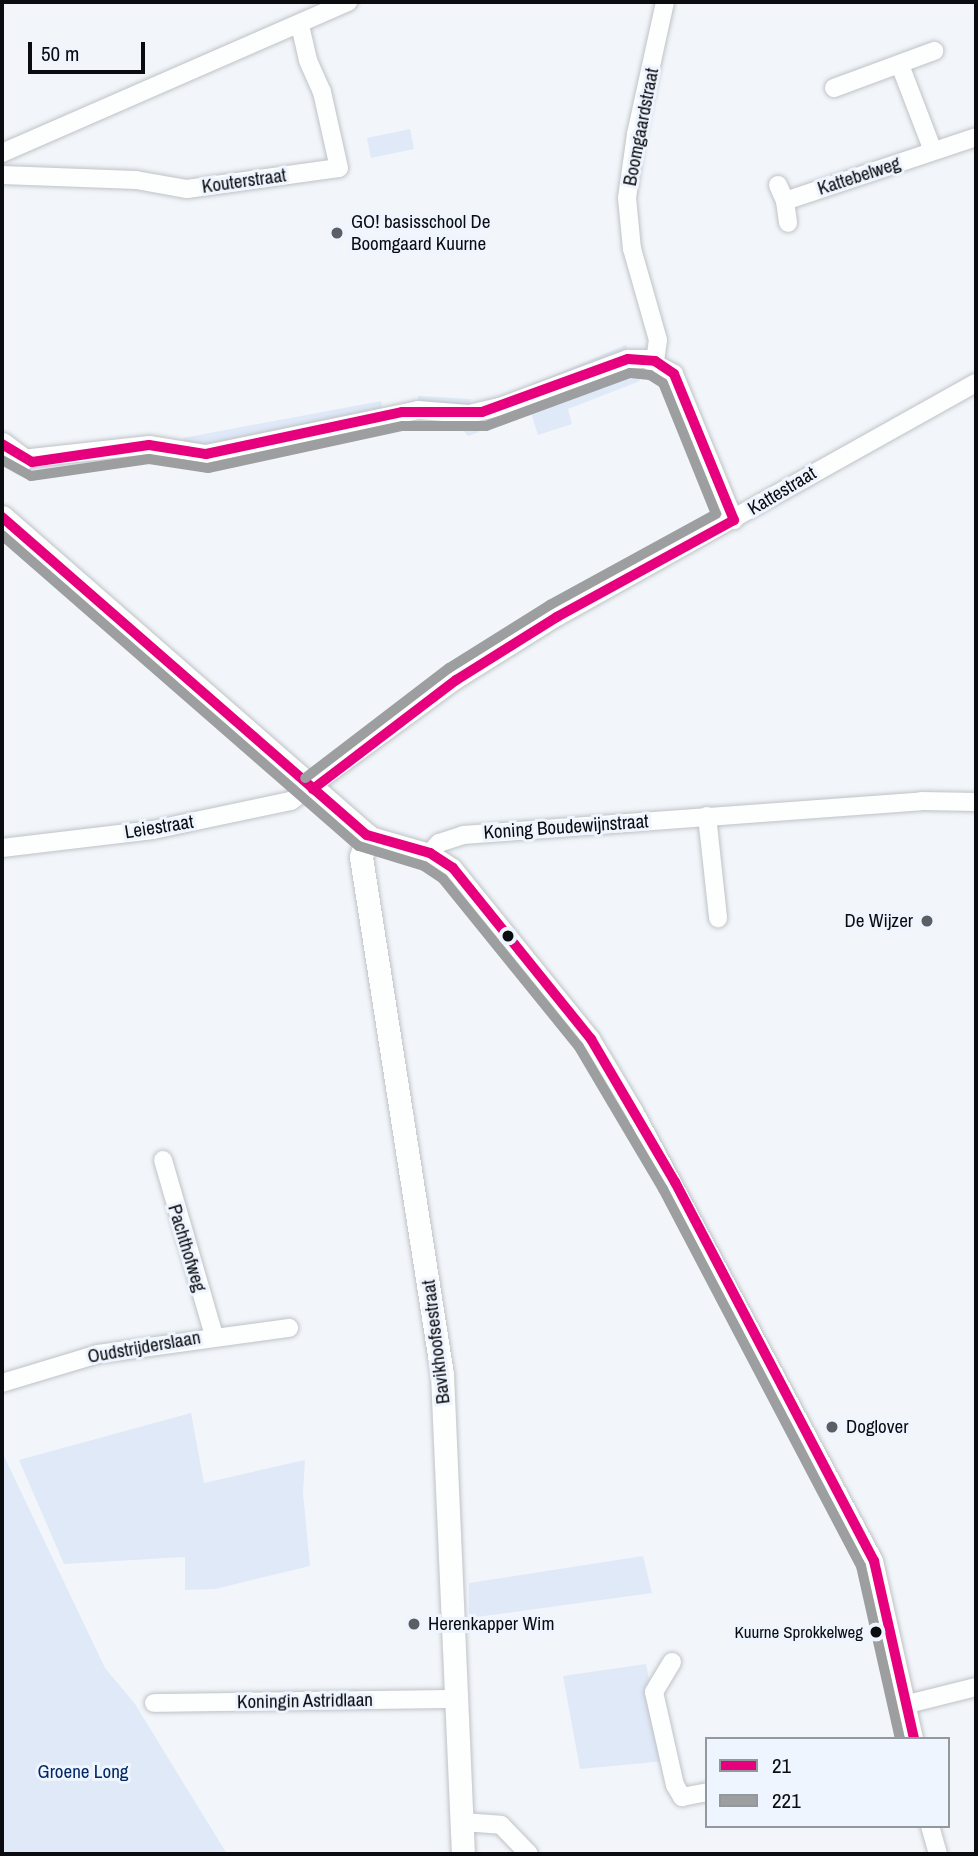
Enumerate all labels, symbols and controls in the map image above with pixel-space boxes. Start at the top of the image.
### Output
scale bar [32,28,149,72]
text: 50 m [41,39,79,68]
street label: Boomgaardstraat [618,66,664,188]
street label: Kattebelweg [815,152,903,200]
street label: Kouterstraat [200,164,288,198]
place label: GO! basisschool De Boomgaard Kuurne [351,211,490,255]
marker: GO! basisschool De Boomgaard Kuurne [329,225,345,241]
street label: Kattestraat [744,462,820,520]
street label: Leiestraat [123,810,195,844]
street label: Koning Boudewijnstraat [483,810,649,844]
place label: De Wijzer [845,910,913,932]
marker: De Wijzer [919,913,935,929]
unlabelled marker [501,929,515,943]
street label: Pachthofweg [163,1202,211,1294]
street label: Bavikhoofsestraat [417,1279,455,1405]
street label: Oudstrijderslaan [86,1326,202,1368]
place label: Doglover [846,1416,908,1438]
marker: Doglover [824,1419,840,1435]
place label: Herenkapper Wim [428,1613,554,1635]
marker: Herenkapper Wim [406,1616,422,1632]
place label: Kuurne Sprokkelweg [734,1622,863,1642]
marker: Kuurne Sprokkelweg [869,1625,883,1639]
street label: Koningin Astridlaan [236,1688,374,1714]
legend [705,1737,950,1828]
text: 21 [772,1751,791,1780]
park label: Groene Long [38,1761,128,1783]
text: 221 [772,1786,801,1815]

